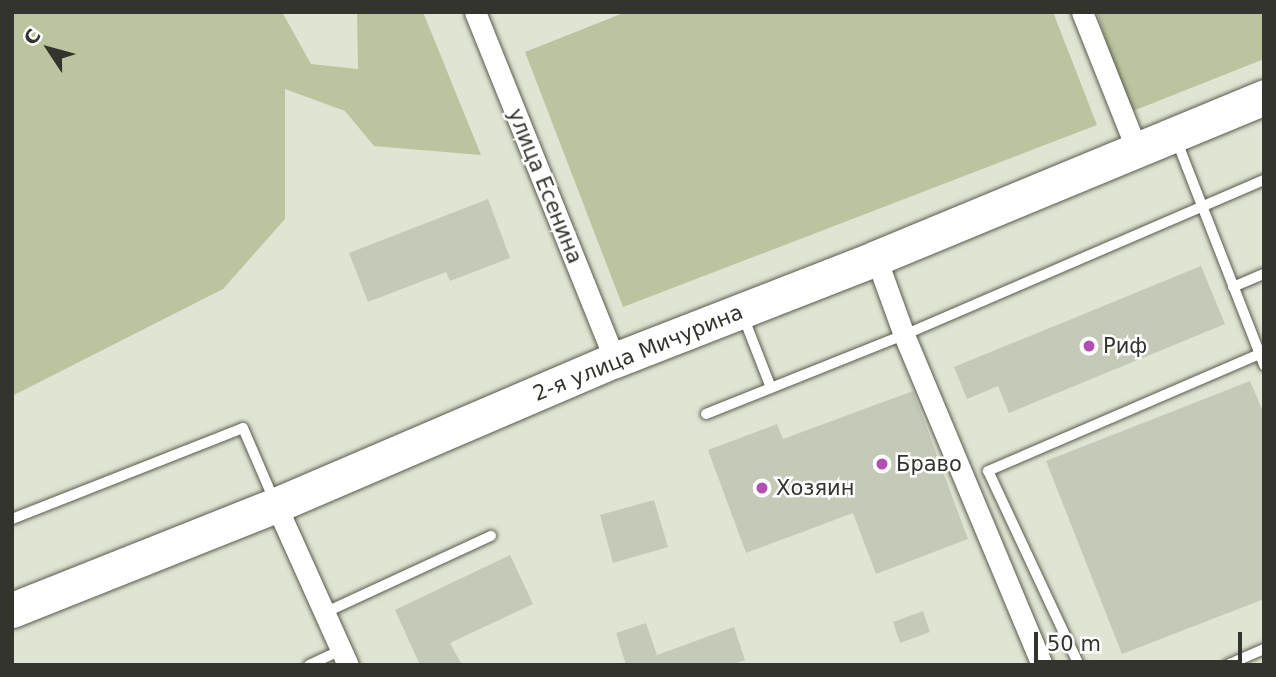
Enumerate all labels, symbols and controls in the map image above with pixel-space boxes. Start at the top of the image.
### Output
north arrow [14,14,84,84]
text: С [19,25,45,49]
street label: улица Есенина [502,105,588,267]
street label: 2-я улица Мичурина [530,299,746,407]
place label: Риф [1103,333,1147,359]
marker: Риф [1081,338,1097,354]
place label: Браво [896,451,962,477]
marker: Браво [874,456,890,472]
place label: Хозяин [776,475,854,501]
marker: Хозяин [754,480,770,496]
scale bar [1038,618,1246,662]
text: 50 m [1047,632,1101,656]

